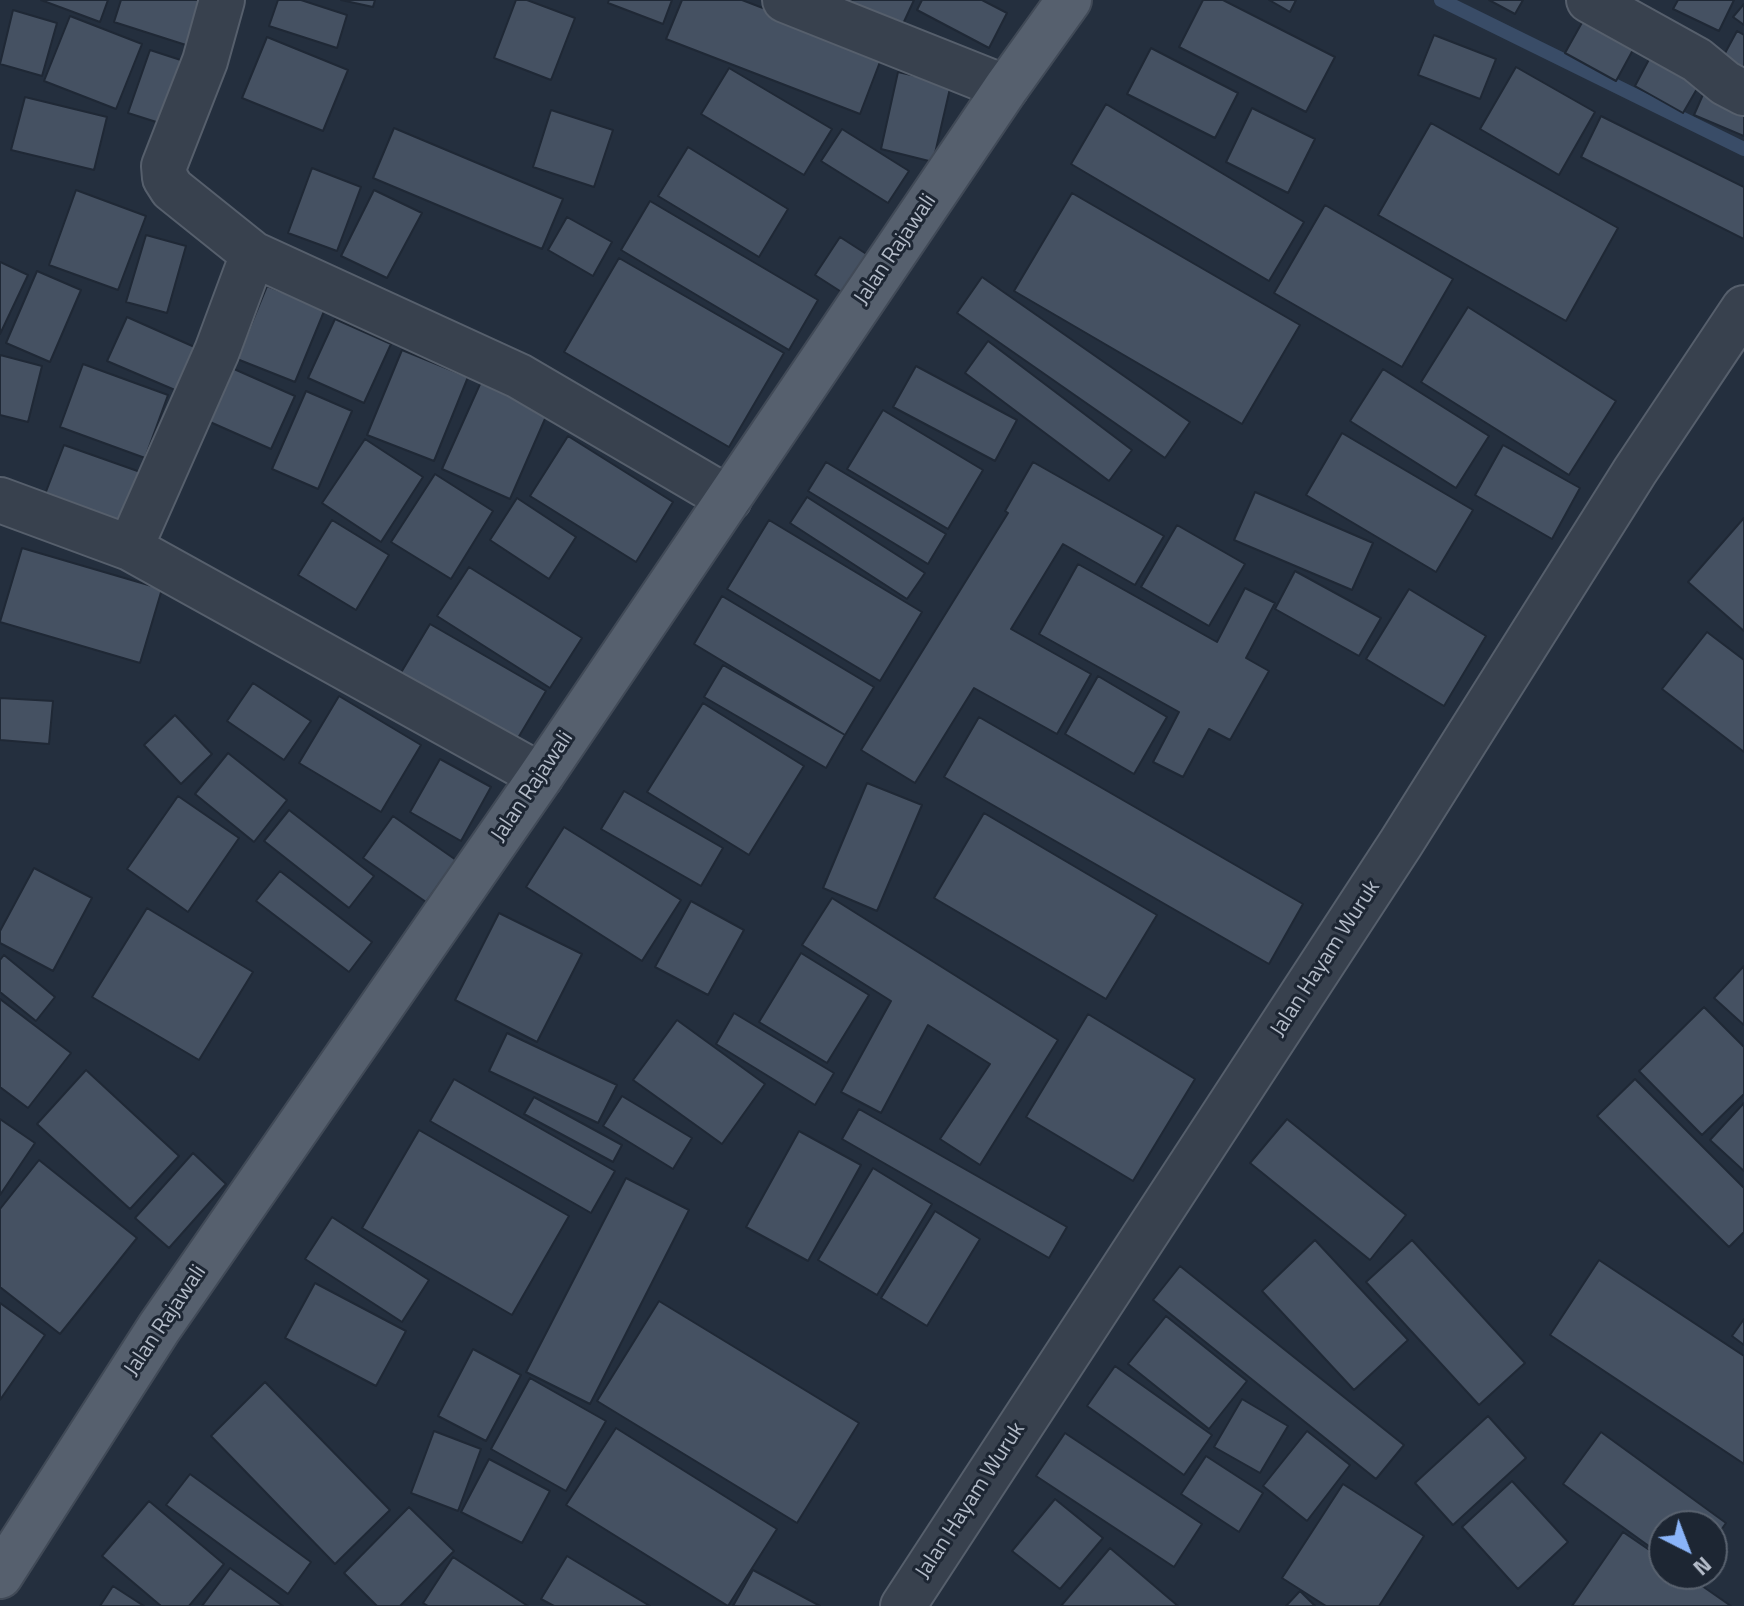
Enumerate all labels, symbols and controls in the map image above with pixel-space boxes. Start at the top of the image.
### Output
street label: Jalan Rajawali [849,190,943,310]
street label: Jalan Rajawali [486,727,580,847]
street label: Jalan Hayam Wuruk [1266,876,1386,1042]
street label: Jalan Rajawali [119,1261,213,1381]
street label: Jalan Hayam Wuruk [911,1418,1031,1584]
north arrow [1648,1510,1728,1590]
text: N [1686,1549,1720,1584]

